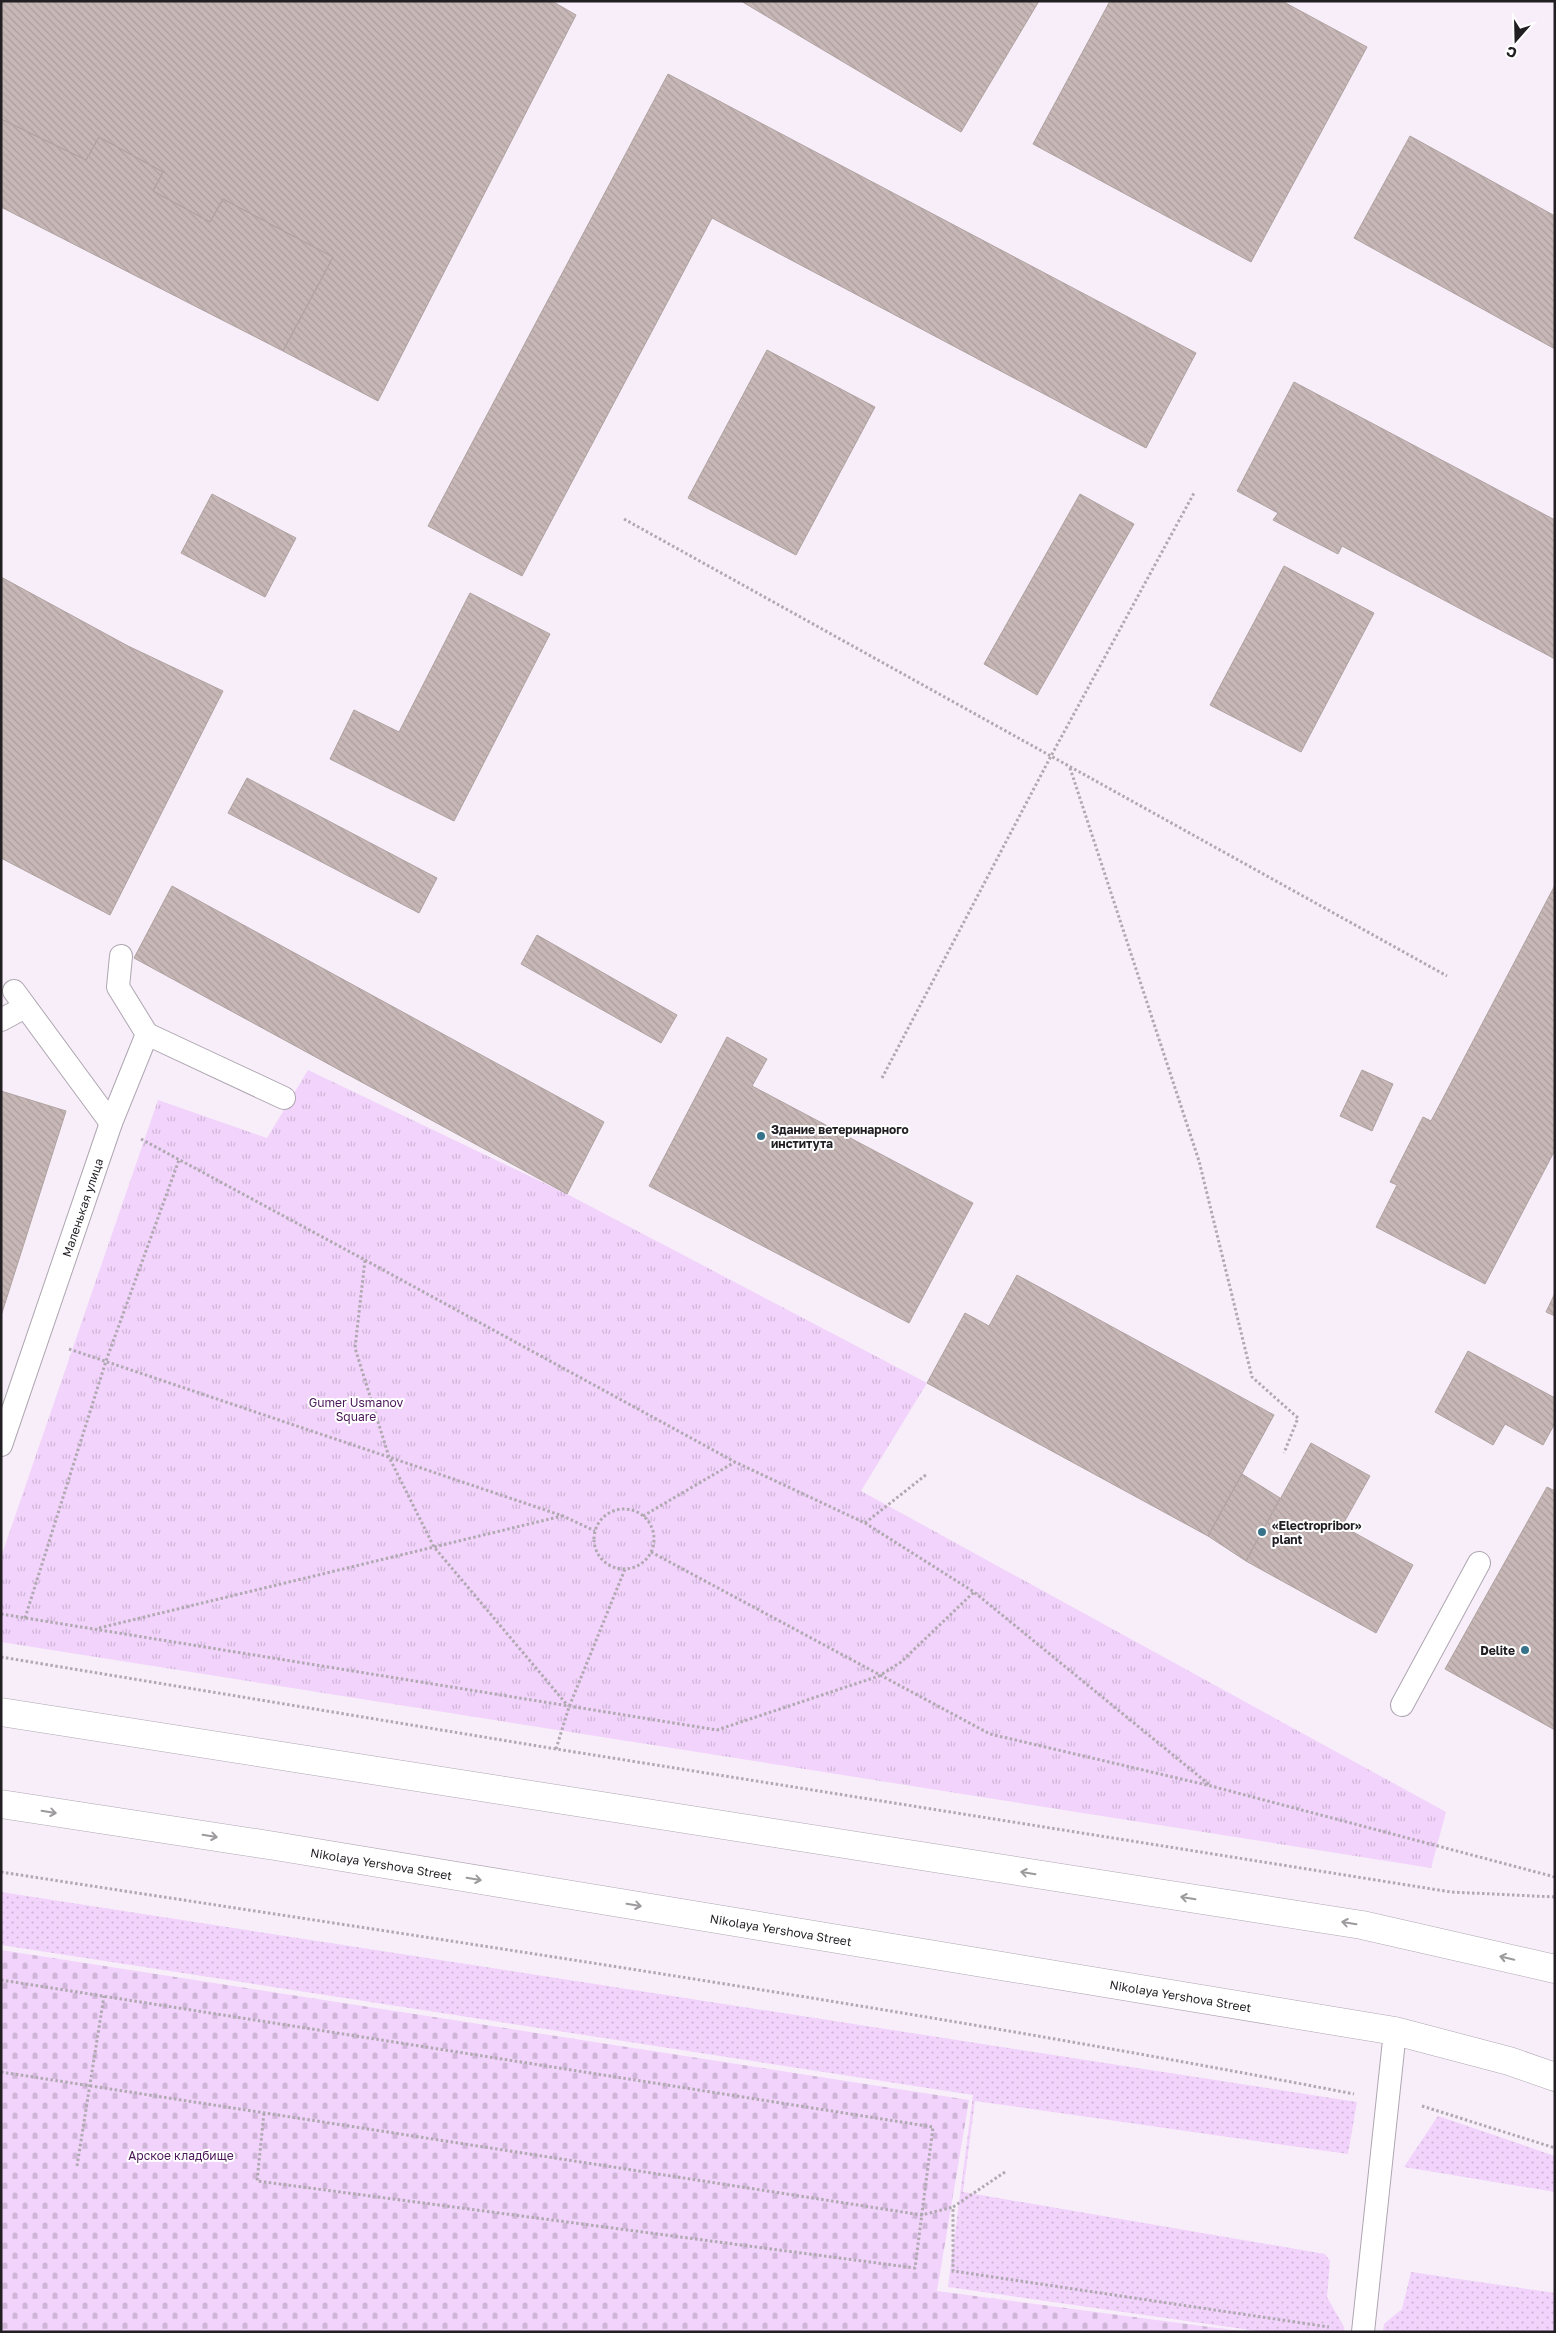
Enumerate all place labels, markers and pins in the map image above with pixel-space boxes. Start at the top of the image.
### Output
place label: Здание ветеринарного института [771,1122,909,1151]
marker: Здание ветеринарного института [755,1130,767,1142]
place label: «Electropribor» plant [1272,1518,1362,1547]
marker: «Electropribor» plant [1256,1526,1268,1538]
place label: Delite [1480,1643,1515,1658]
marker: Delite [1519,1644,1531,1656]

